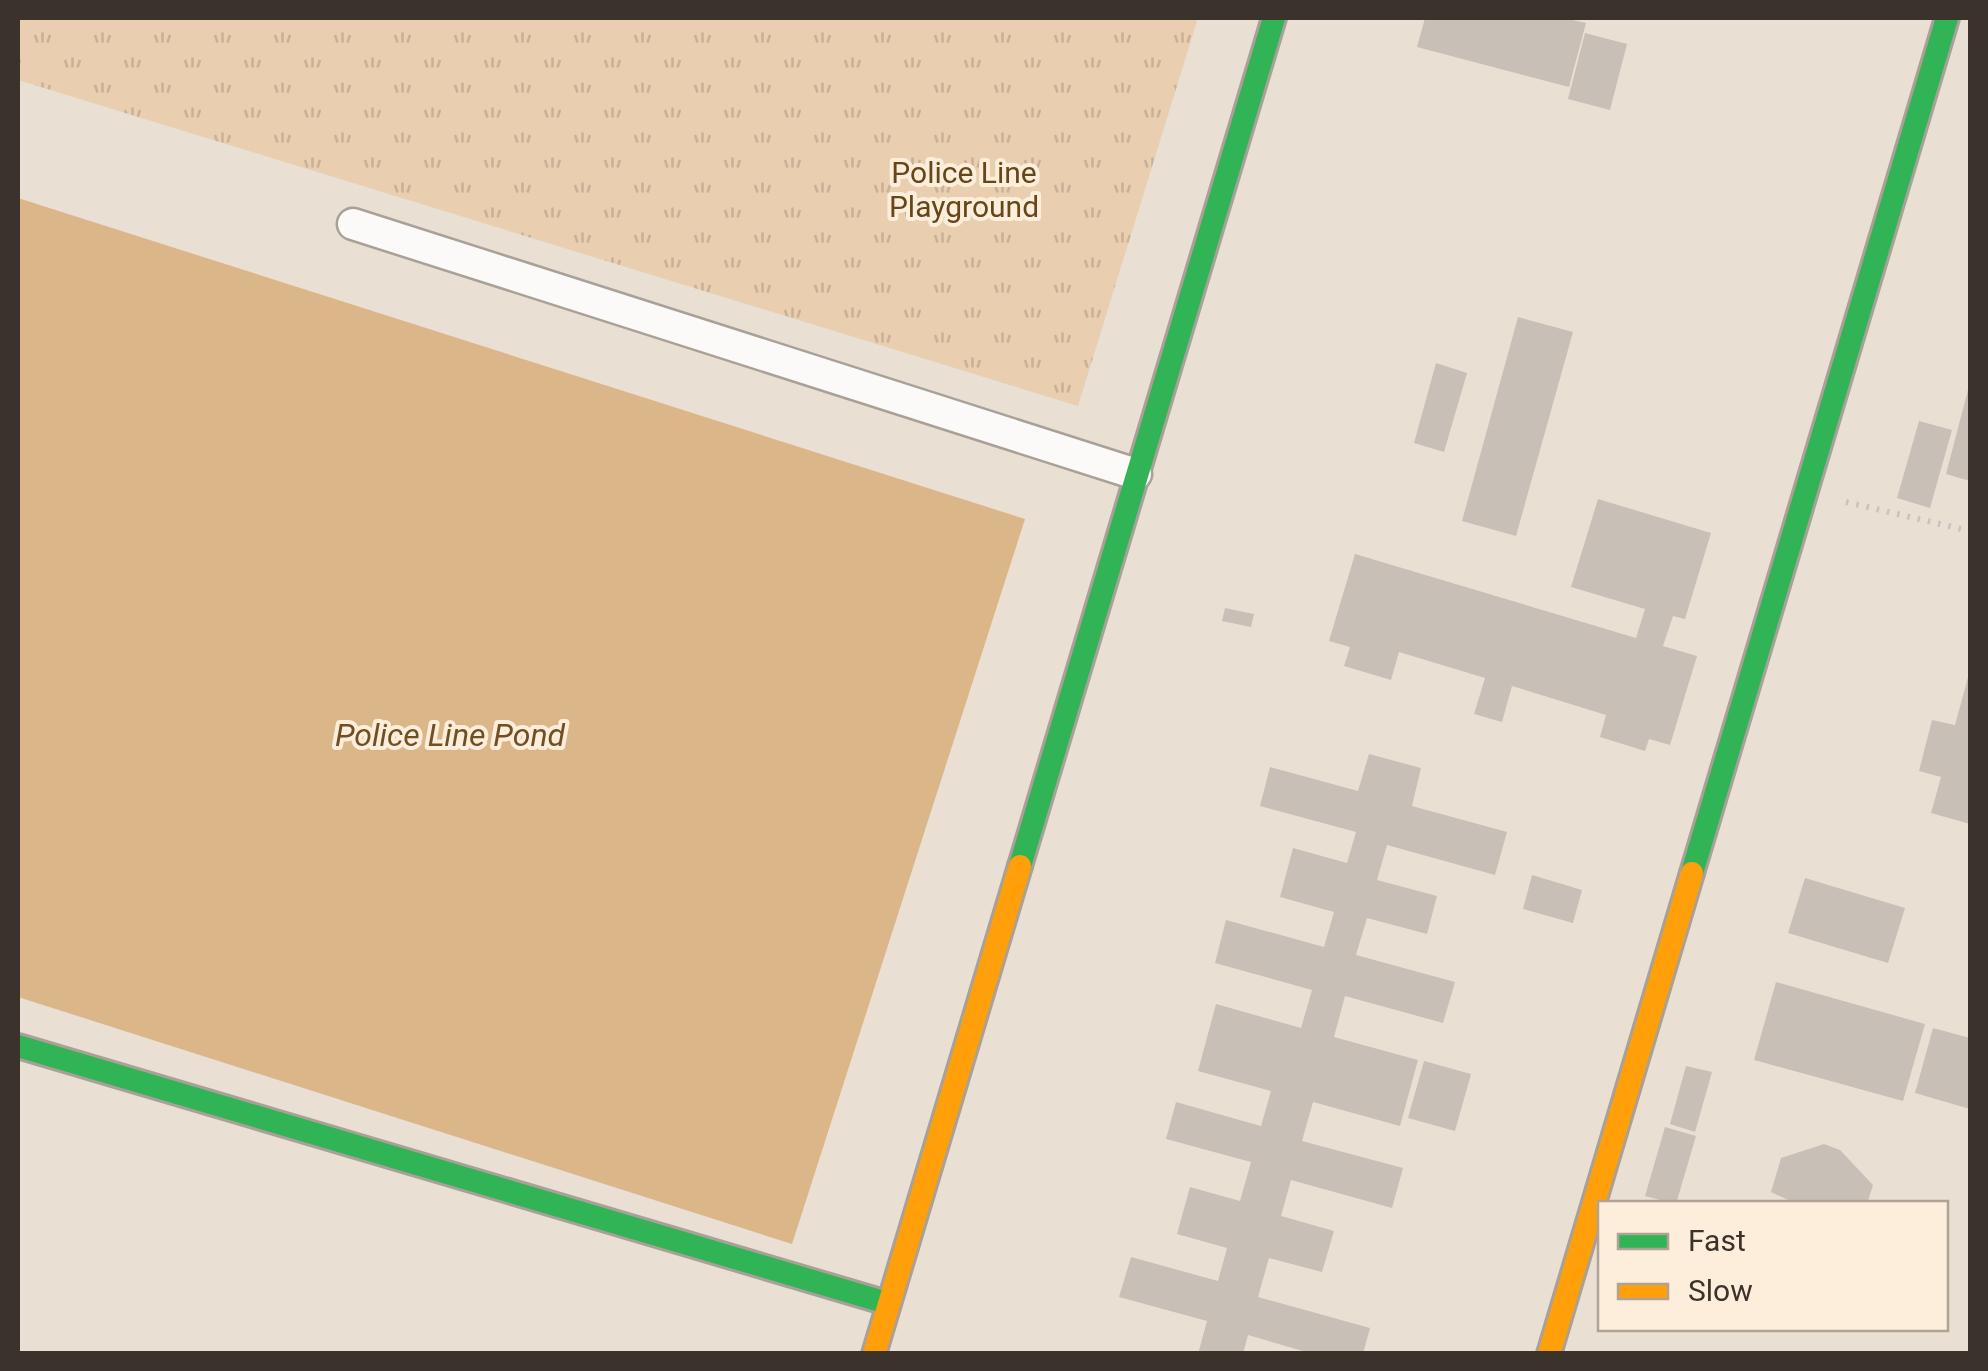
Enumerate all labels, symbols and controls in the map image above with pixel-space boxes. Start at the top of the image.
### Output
park label: Police Line Playground [889,155,1039,224]
water label: Police Line Pond [335,716,566,754]
legend [1598,1201,1948,1331]
text: Fast [1688,1223,1746,1258]
text: Slow [1688,1273,1753,1308]

